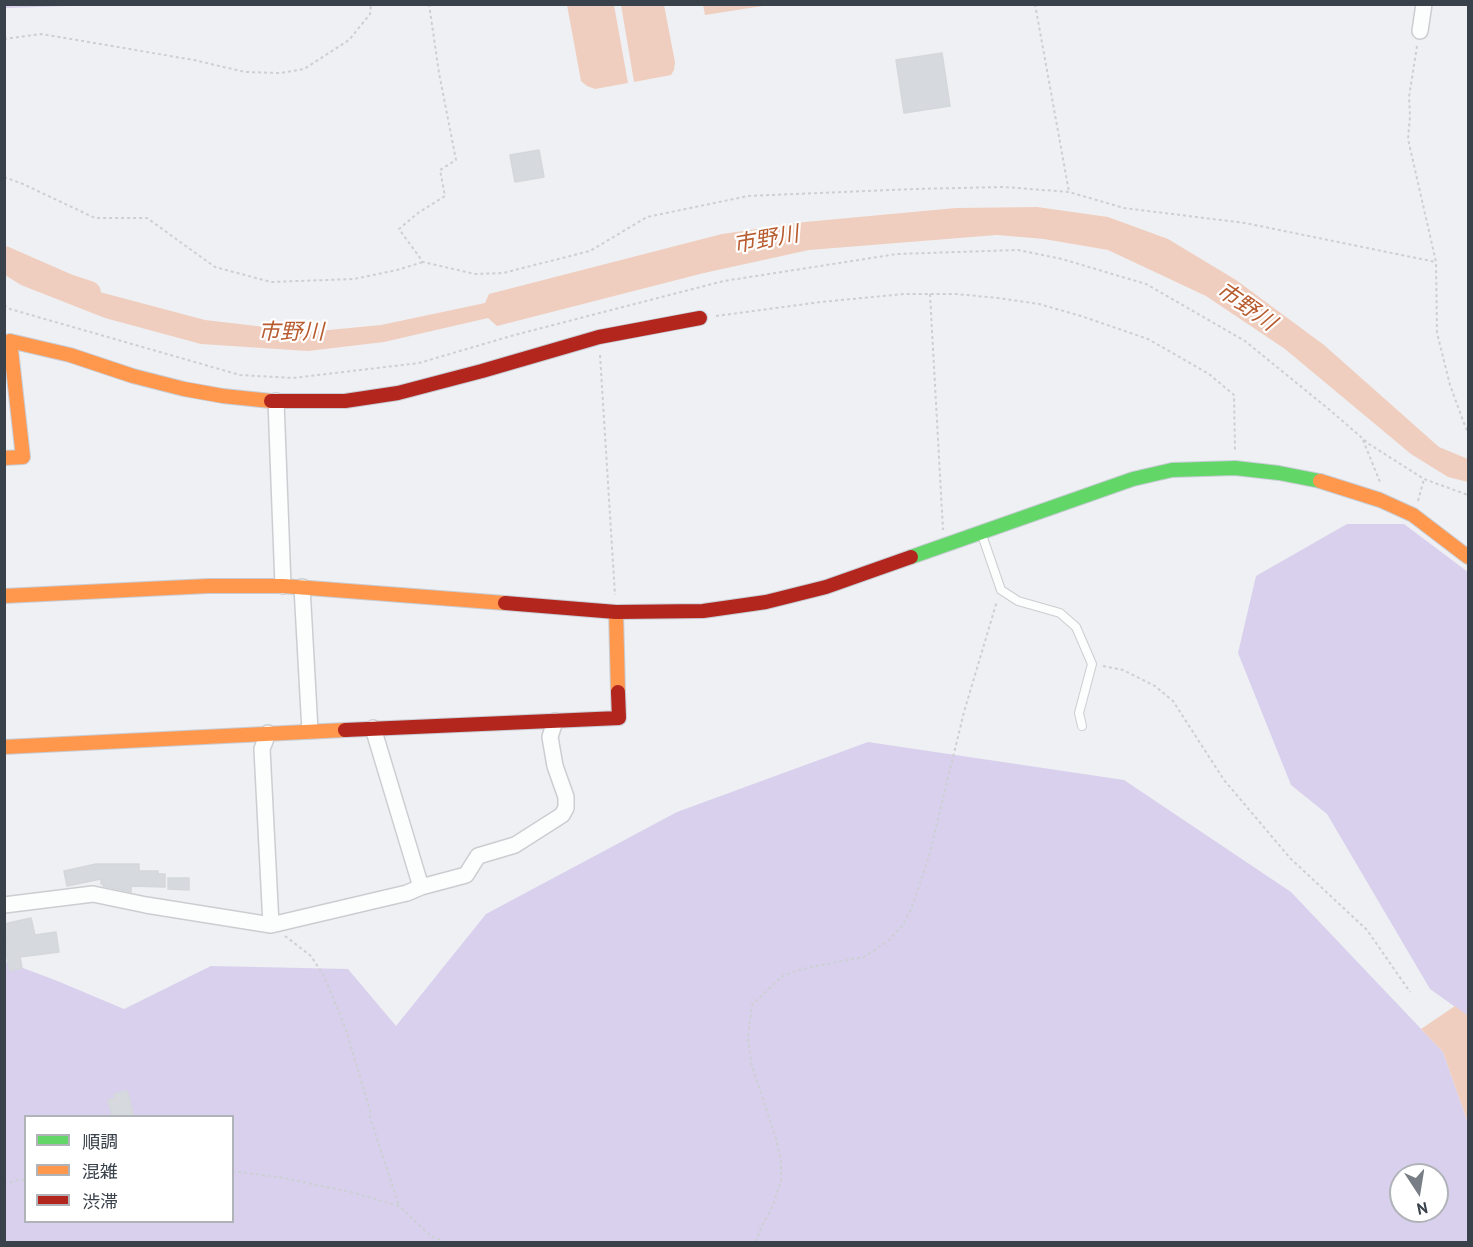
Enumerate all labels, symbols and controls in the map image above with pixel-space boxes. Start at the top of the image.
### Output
water label: 市野川 [731,221,801,259]
water label: 市野川 [1211,277,1281,337]
water label: 市野川 [258,320,324,346]
legend [24,1115,234,1223]
text: 順調 [82,1130,118,1153]
text: 混雑 [82,1160,118,1183]
north arrow [1389,1163,1449,1223]
text: 渋滞 [82,1190,118,1213]
text: N [1415,1198,1430,1220]

